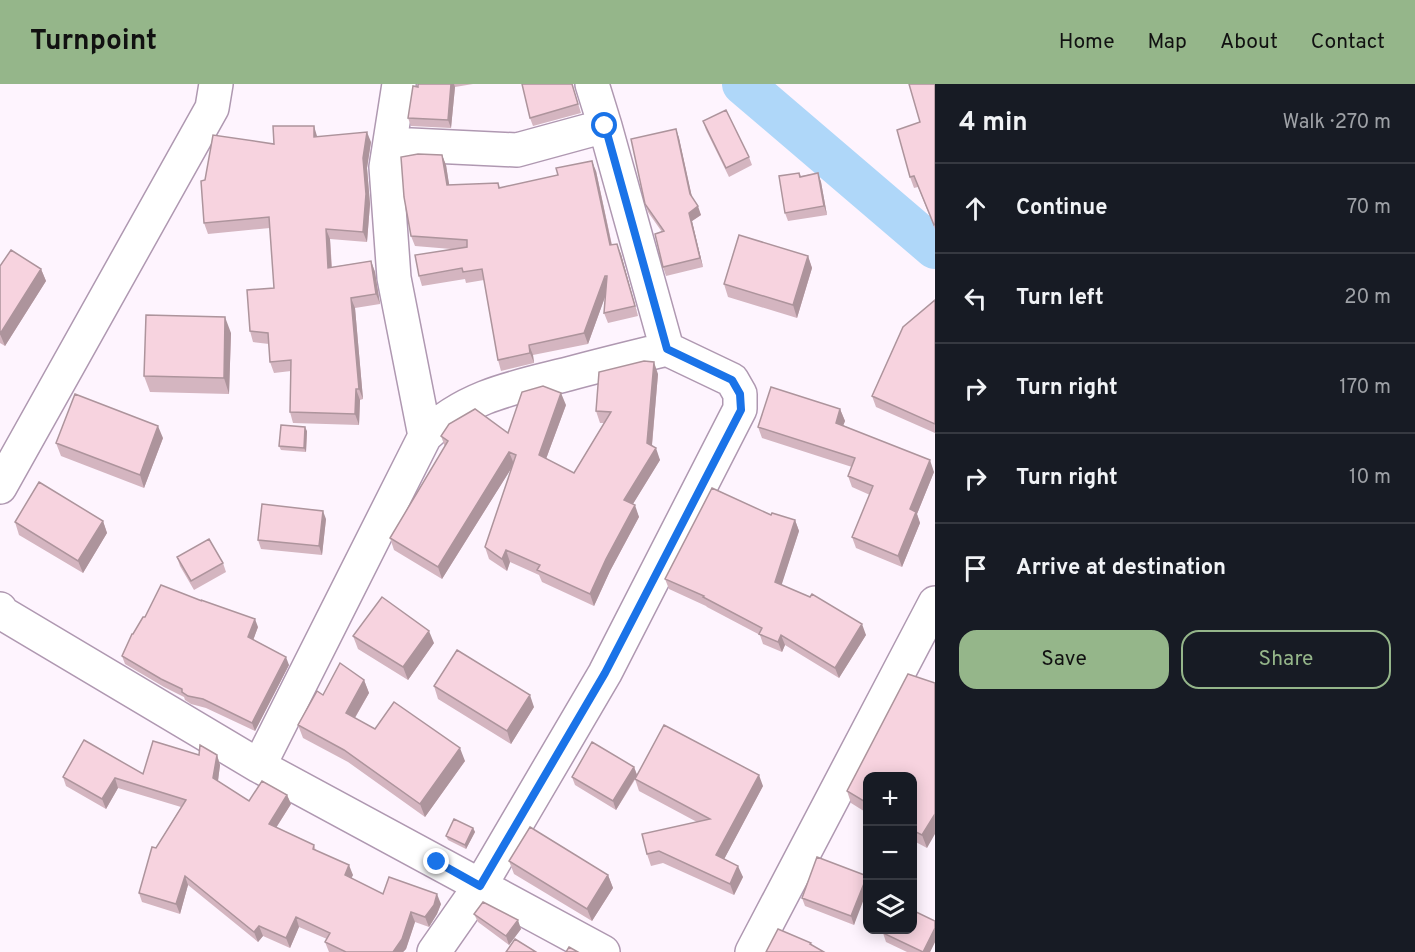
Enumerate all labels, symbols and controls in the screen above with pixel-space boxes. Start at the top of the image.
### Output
text: Turnpoint [30,24,157,60]
text: Home [1059,29,1115,56]
text: Map [1148,29,1187,56]
text: About [1220,29,1278,56]
text: Contact [1311,29,1385,56]
text: 4 min [959,107,1028,140]
text: Walk · 270 m [1283,110,1391,136]
route start [591,112,617,138]
icon: ahead [959,192,992,225]
text: Continue [1016,195,1107,222]
text: 70 m [1347,195,1391,221]
icon: left [959,282,992,315]
text: Turn left [1016,285,1104,312]
text: 20 m [1344,285,1391,311]
icon: right [959,372,992,405]
text: Turn right [1016,375,1118,402]
text: 170 m [1339,375,1391,401]
icon: right [959,462,992,495]
text: Turn right [1016,465,1118,492]
text: 10 m [1349,465,1391,491]
icon: arrive [959,552,992,585]
text: Arrive at destination [1016,555,1226,582]
button: Save [959,630,1169,689]
button: Share [1181,630,1391,689]
map controls [863,772,917,934]
button: + [863,772,917,826]
button: − [863,826,917,880]
route end [423,848,449,874]
button: layers [863,880,917,934]

